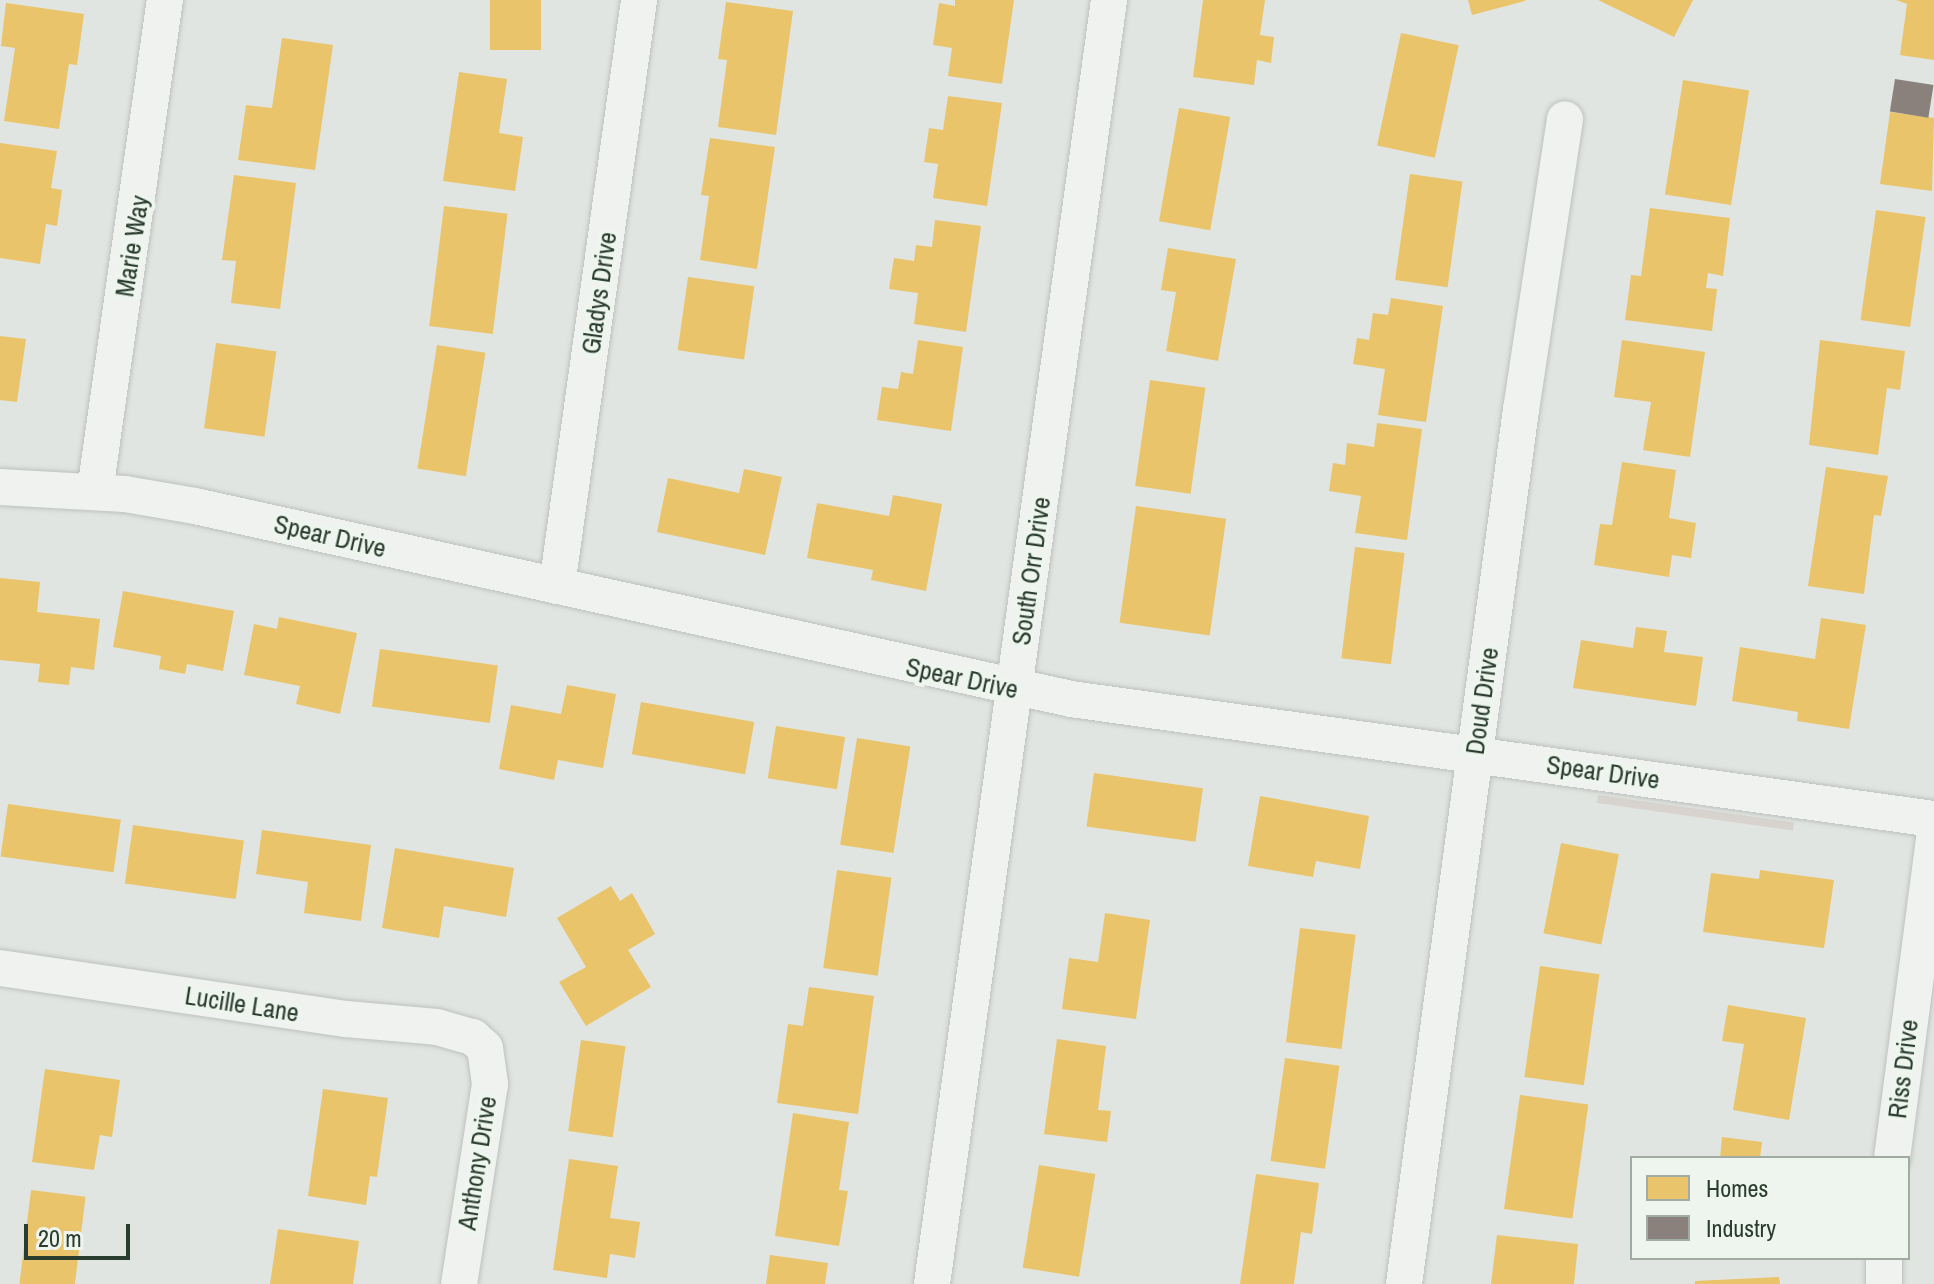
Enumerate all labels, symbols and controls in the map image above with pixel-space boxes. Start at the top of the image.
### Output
street label: Marie Way [109,193,155,299]
street label: Gladys Drive [575,230,623,356]
street label: South Orr Drive [1005,495,1057,647]
street label: Spear Drive [271,508,389,564]
street label: Doud Drive [1459,645,1505,757]
street label: Spear Drive [903,651,1021,705]
street label: Spear Drive [1545,749,1661,795]
street label: Lucille Lane [183,980,301,1028]
street label: Riss Drive [1881,1018,1925,1120]
street label: Anthony Drive [451,1094,503,1232]
legend [1630,1156,1910,1260]
text: Homes [1706,1172,1768,1204]
scale bar [28,1208,134,1258]
text: Industry [1706,1212,1776,1244]
text: 20 m [38,1222,82,1254]

